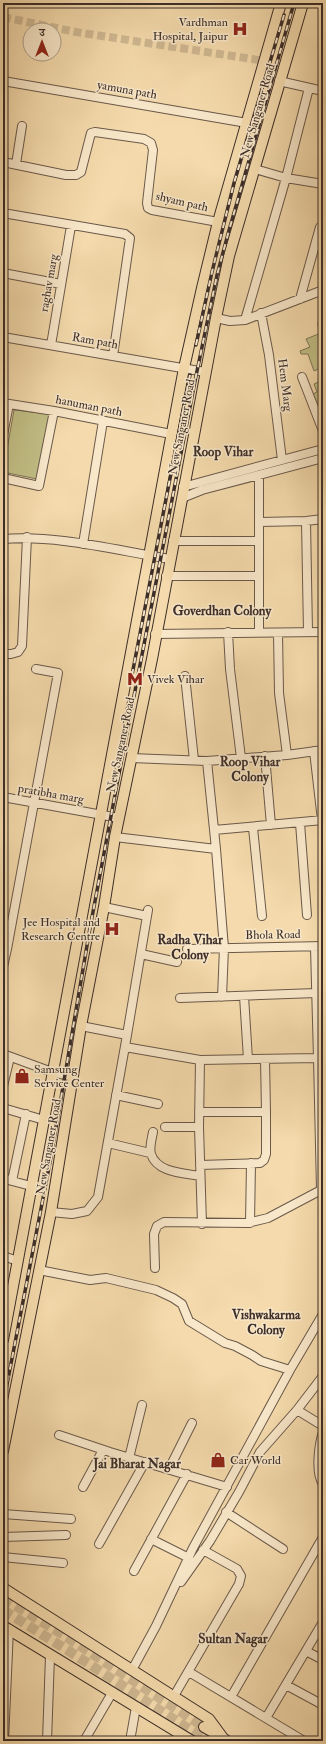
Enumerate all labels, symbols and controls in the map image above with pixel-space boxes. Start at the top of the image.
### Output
place label: Vardhman Hospital, Jaipur [153,15,229,44]
hospital icon: Vardhman Hospital, Jaipur [231,20,249,38]
north arrow [22,22,62,62]
text: उ [38,26,46,39]
street label: New Sanganer Road [237,62,279,160]
street label: yamuna path [96,77,159,103]
street label: shyam path [154,189,210,215]
street label: raghav marg [37,252,62,313]
street label: Ram path [71,330,120,353]
street label: Hem Marg [274,358,296,413]
street label: New Sanganer Road [165,378,199,476]
street label: hanuman path [54,392,124,420]
district label: Roop Vihar [193,444,254,461]
district label: Goverdhan Colony [173,603,272,620]
metro station icon: Vivek Vihar [126,670,144,688]
place label: Vivek Vihar [147,672,205,687]
street label: New Sanganer Road [104,696,138,794]
district label: Roop Vihar Colony [220,754,281,786]
street label: pratibha marg [16,781,86,807]
place label: Jee Hospital and Research Centre [21,915,100,944]
hospital icon: Jee Hospital and Research Centre [103,920,121,938]
street label: Bhola Road [245,927,301,943]
district label: Radha Vihar Colony [157,932,224,964]
place label: Samsung Service Center [34,1062,105,1091]
shop icon: Samsung Service Center [13,1067,31,1085]
street label: New Sanganer Road [33,1098,65,1196]
district label: Vishwakarma Colony [231,1307,301,1339]
shop icon: Car World [209,1451,227,1469]
place label: Car World [230,1453,281,1468]
district label: Jai Bharat Nagar [92,1456,182,1473]
district label: Sultan Nagar [198,1631,269,1648]

